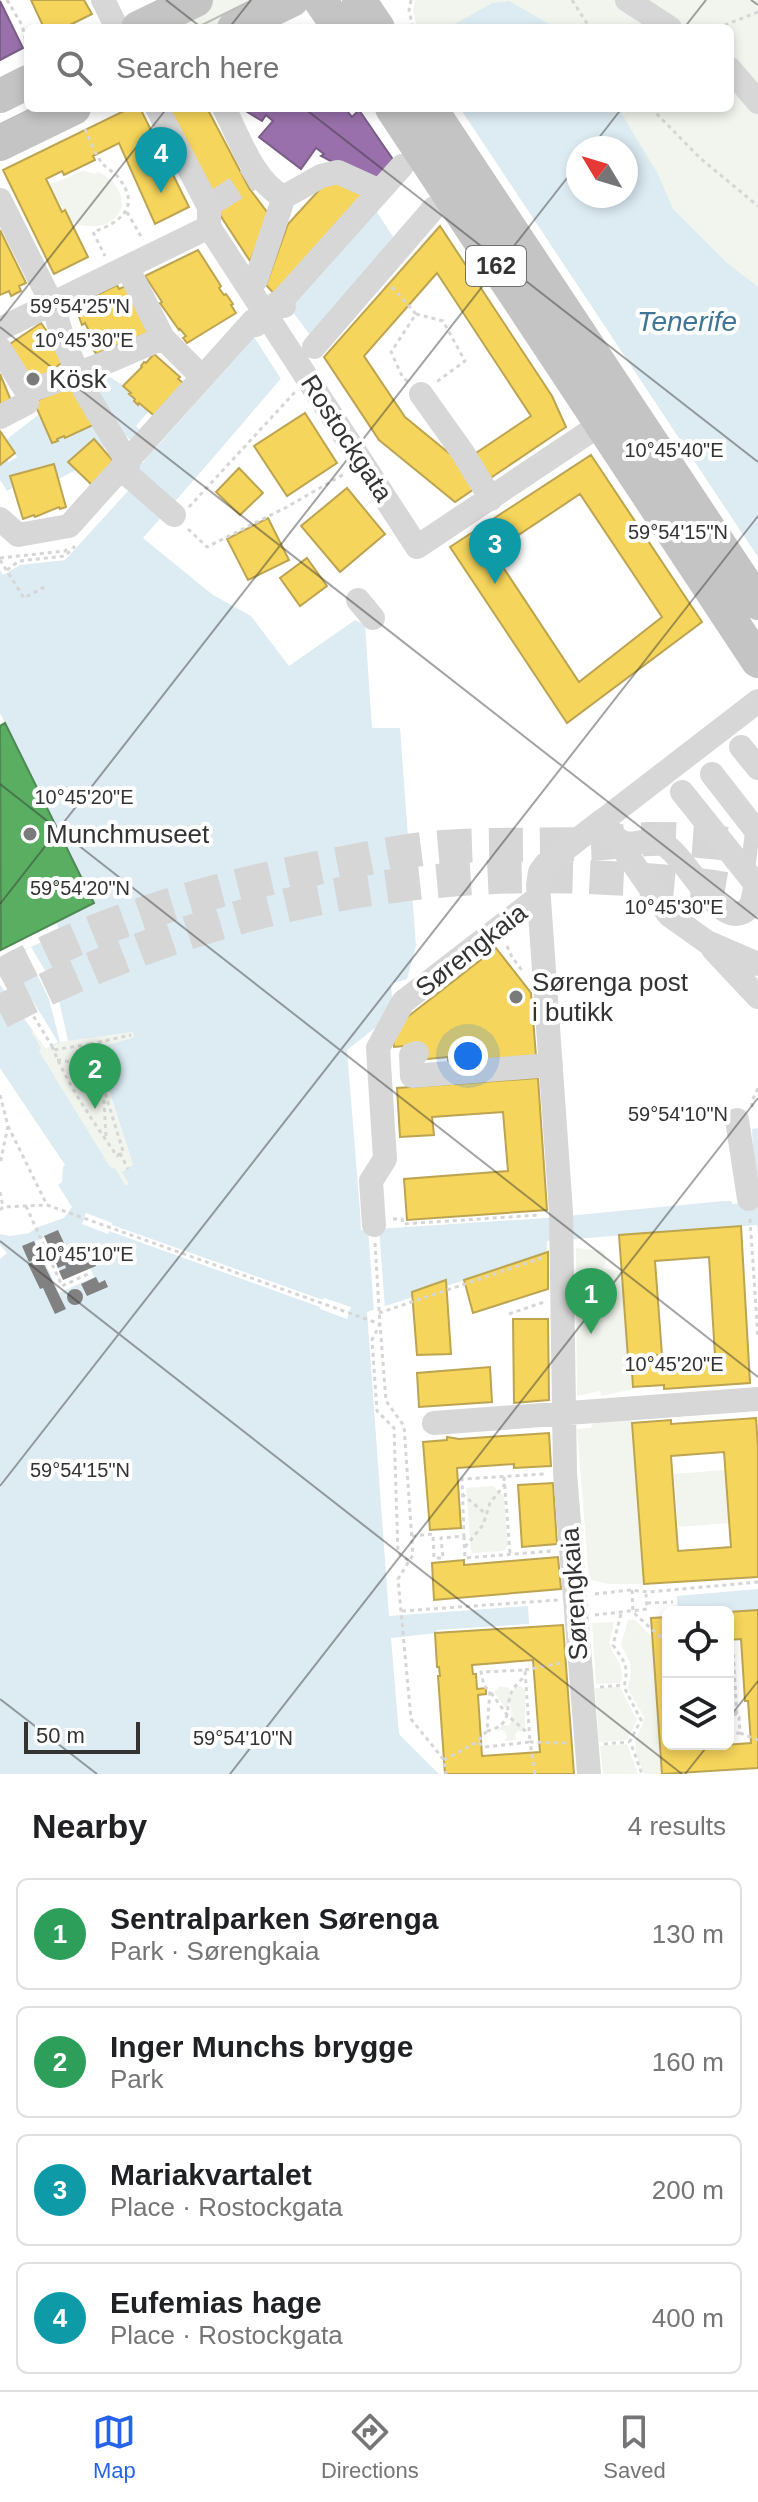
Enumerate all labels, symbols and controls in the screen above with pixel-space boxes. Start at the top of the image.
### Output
search box [24,24,734,112]
icon: search [52,46,96,90]
text: Search here [116,51,279,84]
pin: 4 [135,127,187,193]
north arrow [566,136,638,208]
road number: 162 [466,246,526,286]
text: 59°54'25"N [30,295,130,317]
water label: Tenerife [637,306,737,337]
text: 10°45'30"E [35,329,134,351]
place label: Kösk [49,364,108,394]
street label: Rostockgata [295,369,399,507]
marker: Kösk [24,370,42,388]
text: 10°45'40"E [625,439,724,461]
pin: 3 [469,518,521,584]
text: 59°54'15"N [628,521,728,543]
text: 10°45'20"E [35,786,134,808]
place label: Munchmuseet [46,819,210,849]
marker: Munchmuseet [21,825,39,843]
text: 59°54'20"N [30,877,130,899]
text: 10°45'30"E [625,896,724,918]
street label: Sørengkaia [409,897,533,1003]
place label: Sørenga post i butikk [532,967,689,1027]
marker: Sørenga post i butikk [507,988,525,1006]
your location [448,1036,488,1076]
pin: 2 [69,1043,121,1109]
text: 59°54'10"N [628,1103,728,1125]
text: 10°45'10"E [35,1243,134,1265]
pin: 1 [565,1268,617,1334]
text: 10°45'20"E [625,1353,724,1375]
text: 59°54'15"N [30,1459,130,1481]
street label: Sørengkaia [554,1526,594,1661]
map controls [662,1606,734,1750]
button: locate [662,1606,734,1678]
button: layers [662,1678,734,1750]
scale bar [24,1718,140,1754]
text: 50 m [36,1723,85,1748]
text: 59°54'10"N [193,1727,293,1749]
text: Nearby [32,1807,147,1845]
text: 4 results [628,1811,726,1841]
text: Sentralparken Sørenga [110,1902,438,1935]
text: 1 [53,1919,67,1949]
text: 130 m [652,1919,724,1949]
text: Park · Sørengkaia [110,1936,320,1966]
text: Inger Munchs brygge [110,2030,413,2063]
text: 2 [53,2047,67,2077]
text: 160 m [652,2047,724,2077]
text: Park [110,2064,163,2094]
text: Mariakvartalet [110,2158,312,2191]
text: 3 [53,2175,67,2205]
text: 200 m [652,2175,724,2205]
text: Place · Rostockgata [110,2192,343,2222]
text: Eufemias hage [110,2286,322,2319]
text: 4 [53,2303,67,2333]
text: 400 m [652,2303,724,2333]
text: Place · Rostockgata [110,2320,343,2350]
tab: Map [92,2410,136,2484]
tab: Directions [321,2410,419,2484]
tab: Saved [603,2410,666,2484]

